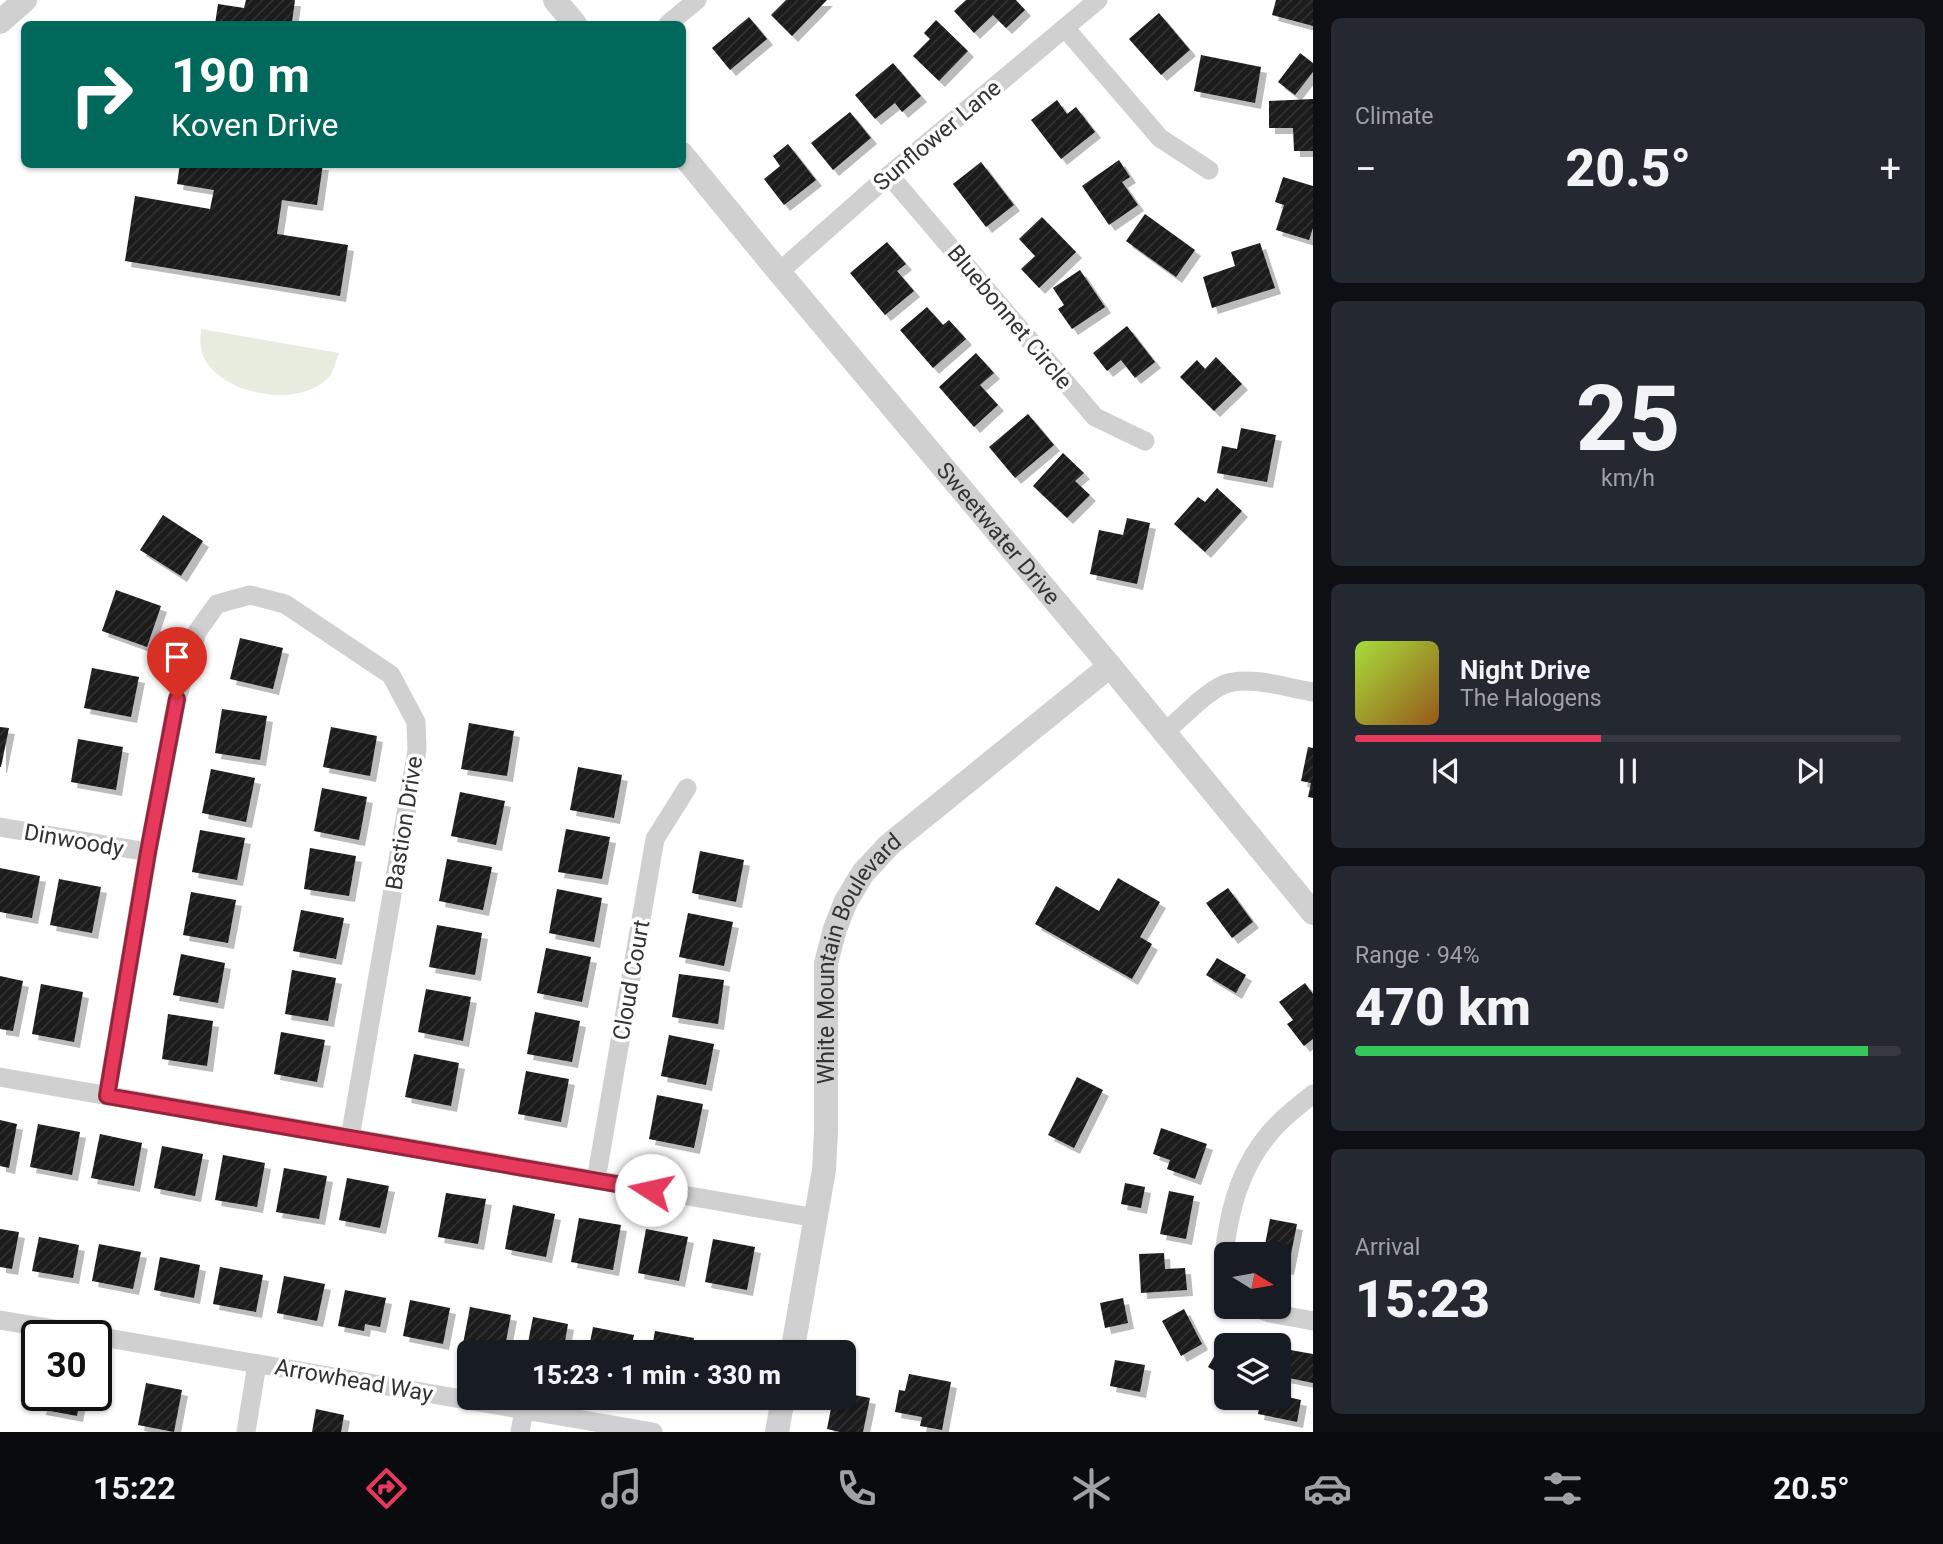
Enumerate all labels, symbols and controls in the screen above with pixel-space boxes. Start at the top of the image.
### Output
text: 190 m [171,47,310,104]
icon: right [56,49,147,140]
street label: Sunflower Lane [868,74,1007,197]
text: Climate [1355,103,1434,130]
text: Koven Drive [171,106,338,144]
text: 20.5° [1565,138,1691,199]
text: − [1355,147,1377,191]
text: + [1879,147,1901,191]
street label: Bluebonnet Circle [942,240,1078,395]
text: 25 [1576,366,1680,472]
street label: Sweetwater Drive [931,457,1066,610]
text: km/h [1601,465,1655,492]
pin [147,627,207,699]
icon: arrive [158,638,196,676]
text: Night Drive [1460,655,1590,685]
text: The Halogens [1460,685,1602,712]
icon: previous [1427,752,1465,790]
icon: pause [1609,752,1647,790]
icon: next [1791,752,1829,790]
street label: Bastion Drive [381,754,428,892]
street label: Dinwoody [22,818,126,863]
street label: White Mountain Boulevard [813,828,907,1084]
street label: Cloud Court [608,918,655,1042]
text: Range · 94% [1355,942,1480,969]
text: 470 km [1355,977,1531,1038]
position arrow [614,1153,688,1227]
text: Arrival [1355,1234,1420,1261]
north arrow [1214,1242,1292,1320]
map controls [1214,1242,1291,1410]
text: 15:23 [1355,1269,1490,1330]
speed limit sign: 30 [21,1320,112,1411]
button: layers [1214,1333,1291,1410]
street label: Arrowhead Way [273,1353,435,1408]
text: 15:23 · 1 min · 330 m [532,1360,781,1390]
icon: directions [362,1464,411,1513]
icon: music [597,1464,646,1513]
icon: phone [832,1464,881,1513]
icon: climate [1067,1464,1116,1513]
icon: car [1303,1464,1352,1513]
icon: filters [1538,1464,1587,1513]
text: 15:22 [93,1469,176,1507]
text: 20.5° [1773,1469,1850,1507]

